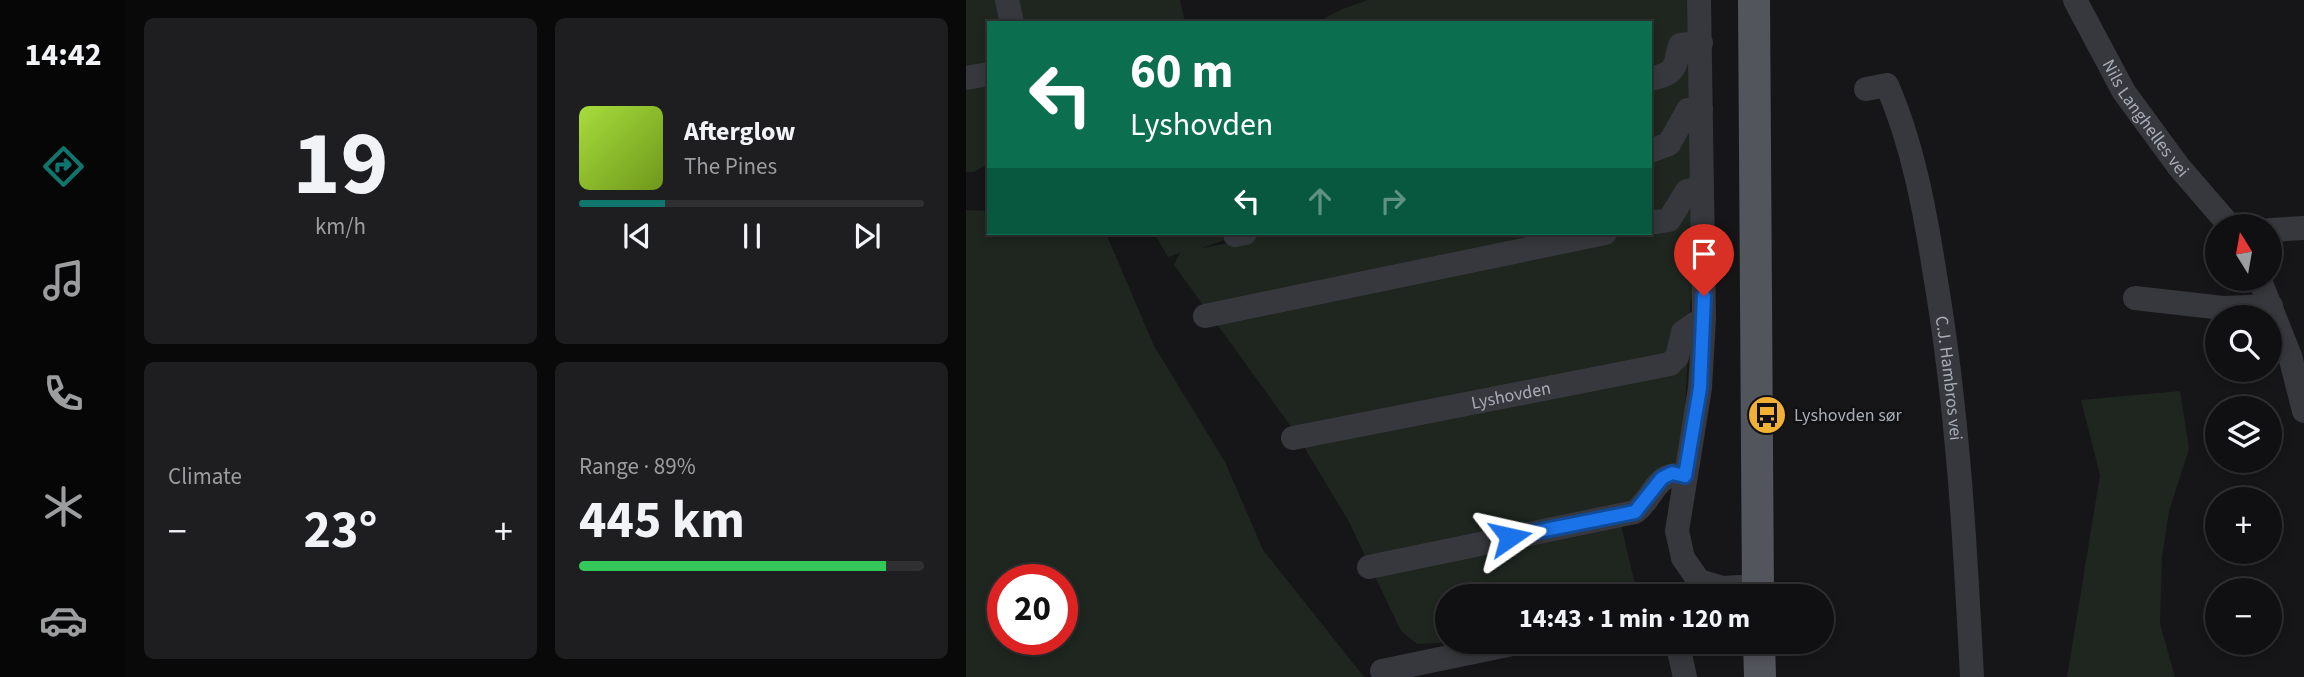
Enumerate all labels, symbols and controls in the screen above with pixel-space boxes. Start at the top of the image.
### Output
text: 14:42 [24,32,102,78]
text: 60 m [1130,37,1234,107]
icon: left [1015,49,1106,140]
street label: Nils Langhelles vei [2096,55,2195,183]
text: 19 [292,100,389,229]
text: Lyshovden [1130,102,1273,148]
text: Afterglow [684,113,795,150]
icon: directions [39,142,88,191]
text: The Pines [684,150,777,183]
icon: left [1228,182,1266,220]
icon: ahead [1301,182,1339,220]
icon: right [1374,182,1412,220]
text: km/h [315,210,366,243]
north arrow [2205,214,2282,290]
map controls [2205,214,2282,655]
icon: previous [618,217,656,255]
icon: pause [733,217,771,255]
icon: next [848,217,886,255]
pin [1674,224,1734,296]
icon: arrive [1685,235,1723,273]
icon: music [39,256,88,305]
button: search [2205,305,2282,382]
street label: C.J. Hambros vei [1929,314,1968,442]
icon: phone [39,369,88,418]
street label: Lyshovden [1469,376,1553,416]
bus stop icon: Lyshovden sør [1746,394,1788,436]
button: layers [2205,396,2282,473]
place label: Lyshovden sør [1794,403,1903,428]
text: Range · 89% [579,450,696,483]
text: Climate [168,460,242,493]
icon: climate [39,482,88,531]
text: 445 km [579,484,745,558]
button: + [2205,487,2282,564]
text: 23° [304,494,377,568]
position arrow [1473,500,1547,574]
text: − [168,505,187,559]
text: + [494,505,513,559]
speed limit sign: 20 [987,564,1078,655]
button: − [2205,578,2282,655]
icon: car [39,596,88,645]
text: 14:43 · 1 min · 120 m [1519,600,1750,637]

